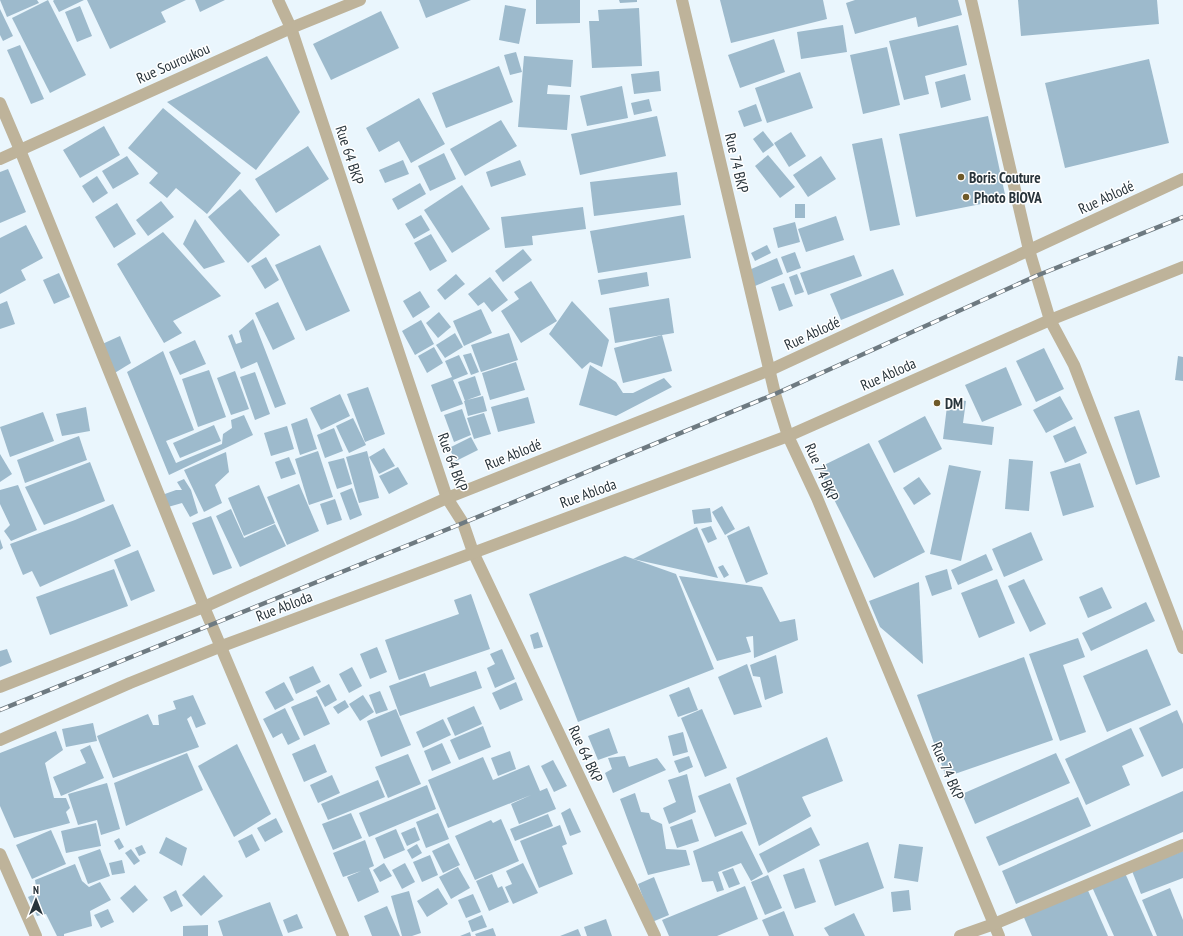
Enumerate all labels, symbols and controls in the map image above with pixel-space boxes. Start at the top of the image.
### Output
street label: Rue Souroukou [133,38,213,88]
street label: Rue 64 BKP [332,123,369,187]
street label: Rue 74 BKP [721,131,753,195]
place label: Boris Couture [969,168,1041,187]
marker: Boris Couture [956,172,966,182]
street label: Rue Ablodé [1075,176,1137,218]
place label: Photo BIOVA [974,188,1042,207]
marker: Photo BIOVA [961,192,971,202]
street label: Rue Ablodé [781,312,843,354]
street label: Rue Abloda [857,353,919,395]
place label: DM [945,394,963,413]
marker: DM [932,398,942,408]
street label: Rue 64 BKP [434,430,472,494]
street label: Rue Ablodé [482,434,544,474]
street label: Rue 74 BKP [801,440,843,504]
street label: Rue Abloda [557,474,619,512]
street label: Rue Abloda [253,587,315,625]
street label: Rue 64 BKP [565,722,608,786]
street label: Rue 74 BKP [927,739,969,803]
north arrow [16,880,56,920]
text: N [33,883,39,897]

